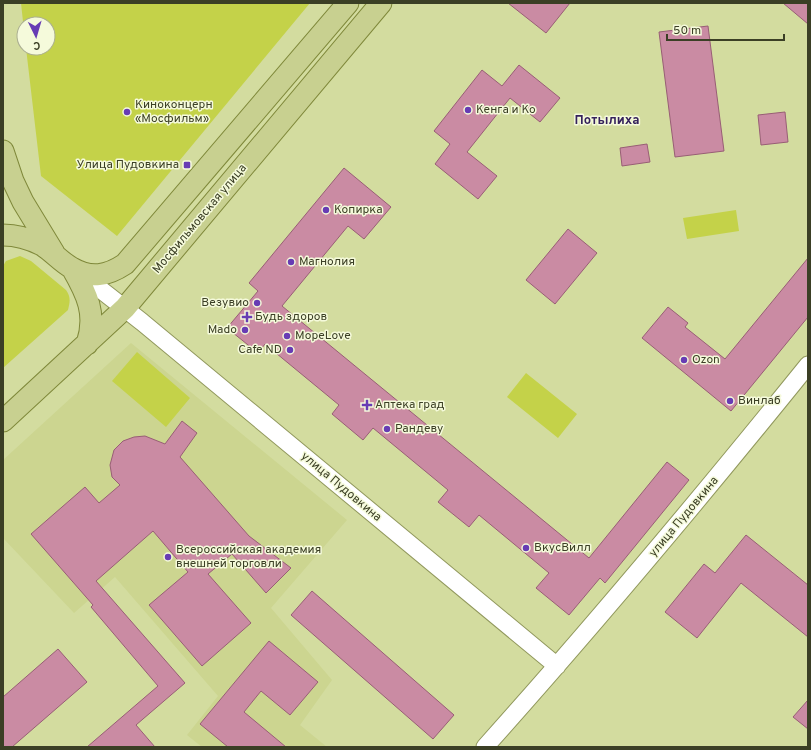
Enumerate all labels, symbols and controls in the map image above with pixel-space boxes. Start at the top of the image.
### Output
north arrow [16,16,56,56]
scale bar [667,16,784,42]
text: 50 m [673,23,701,39]
text: С [33,38,41,52]
place label: Киноконцерн «Мосфильм» [135,97,213,127]
place label: Кенга и Ко [476,102,536,118]
marker: Кенга и Ко [463,105,473,115]
marker: Киноконцерн «Мосфильм» [122,107,132,117]
district label: Потылиха [575,113,639,129]
place label: Улица Пудовкина [77,157,179,173]
marker: Улица Пудовкина [182,160,192,170]
street label: Мосфильмовская улица [149,161,251,277]
place label: Копирка [334,202,383,218]
marker: Копирка [321,205,331,215]
place label: Магнолия [299,254,355,270]
marker: Магнолия [286,257,296,267]
place label: Везувио [201,295,249,311]
marker: Везувио [252,298,262,308]
place label: Будь здоров [255,309,327,325]
marker: Будь здоров [242,312,252,322]
place label: Mado [208,322,237,338]
marker: Mado [240,325,250,335]
place label: МореLove [295,328,351,344]
marker: МореLove [282,331,292,341]
place label: Cafe ND [238,342,282,358]
marker: Cafe ND [285,345,295,355]
place label: Ozon [692,352,720,368]
marker: Ozon [679,355,689,365]
place label: Винлаб [738,393,781,409]
marker: Винлаб [725,396,735,406]
place label: Аптека град [375,397,445,413]
marker: Аптека град [362,400,372,410]
place label: Рандеву [395,421,443,437]
marker: Рандеву [382,424,392,434]
street label: улица Пудовкина [297,449,385,525]
street label: улица Пудовкина [646,473,722,561]
place label: ВкусВилл [534,540,591,556]
place label: Всероссийская академия внешней торговли [176,542,321,572]
marker: ВкусВилл [521,543,531,553]
marker: Всероссийская академия внешней торговли [163,552,173,562]

